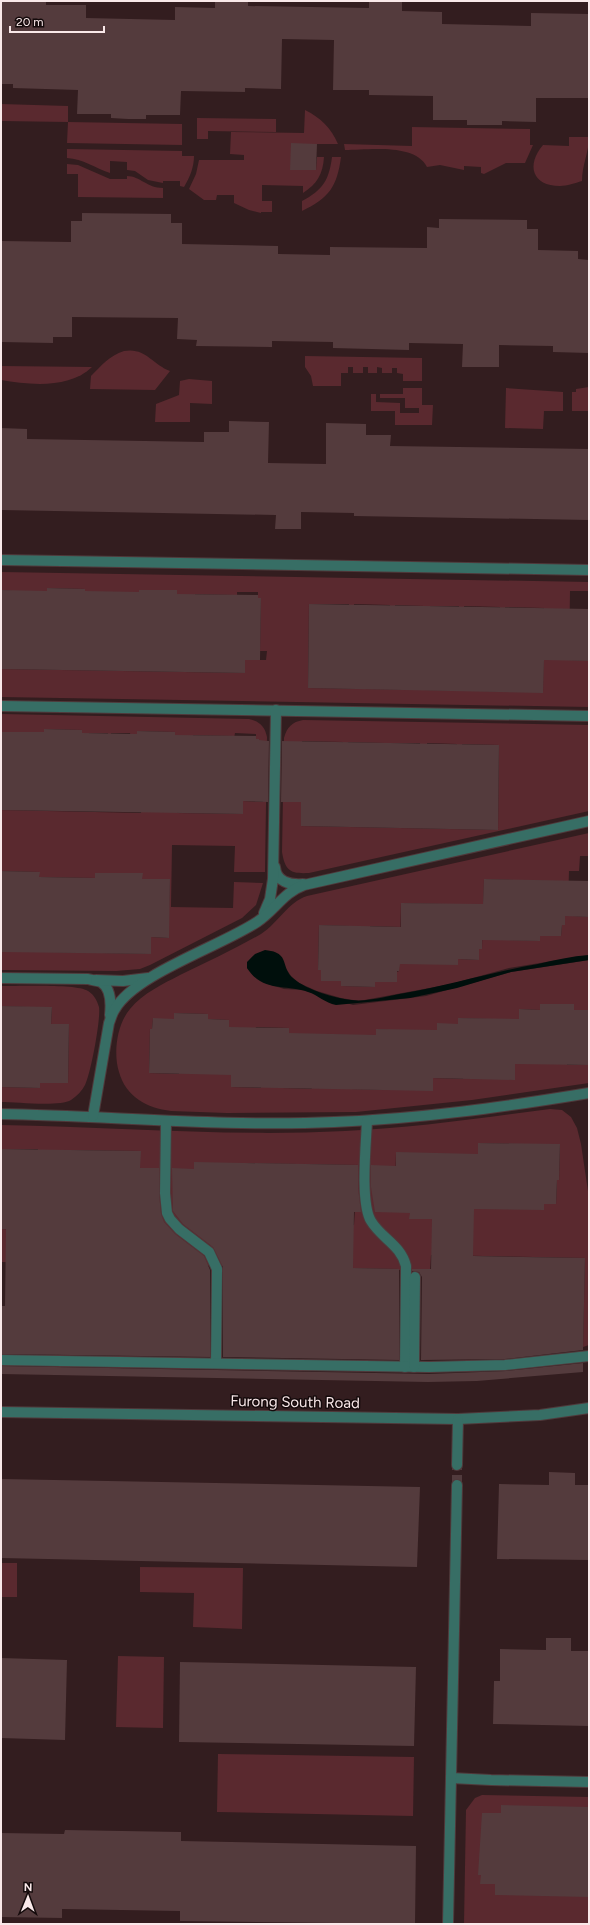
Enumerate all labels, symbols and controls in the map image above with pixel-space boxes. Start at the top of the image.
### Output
scale bar [10,8,104,34]
text: 20 m [16,15,44,29]
street label: Furong South Road [230,1392,360,1412]
north arrow [8,1877,48,1917]
text: N [24,1881,33,1894]

